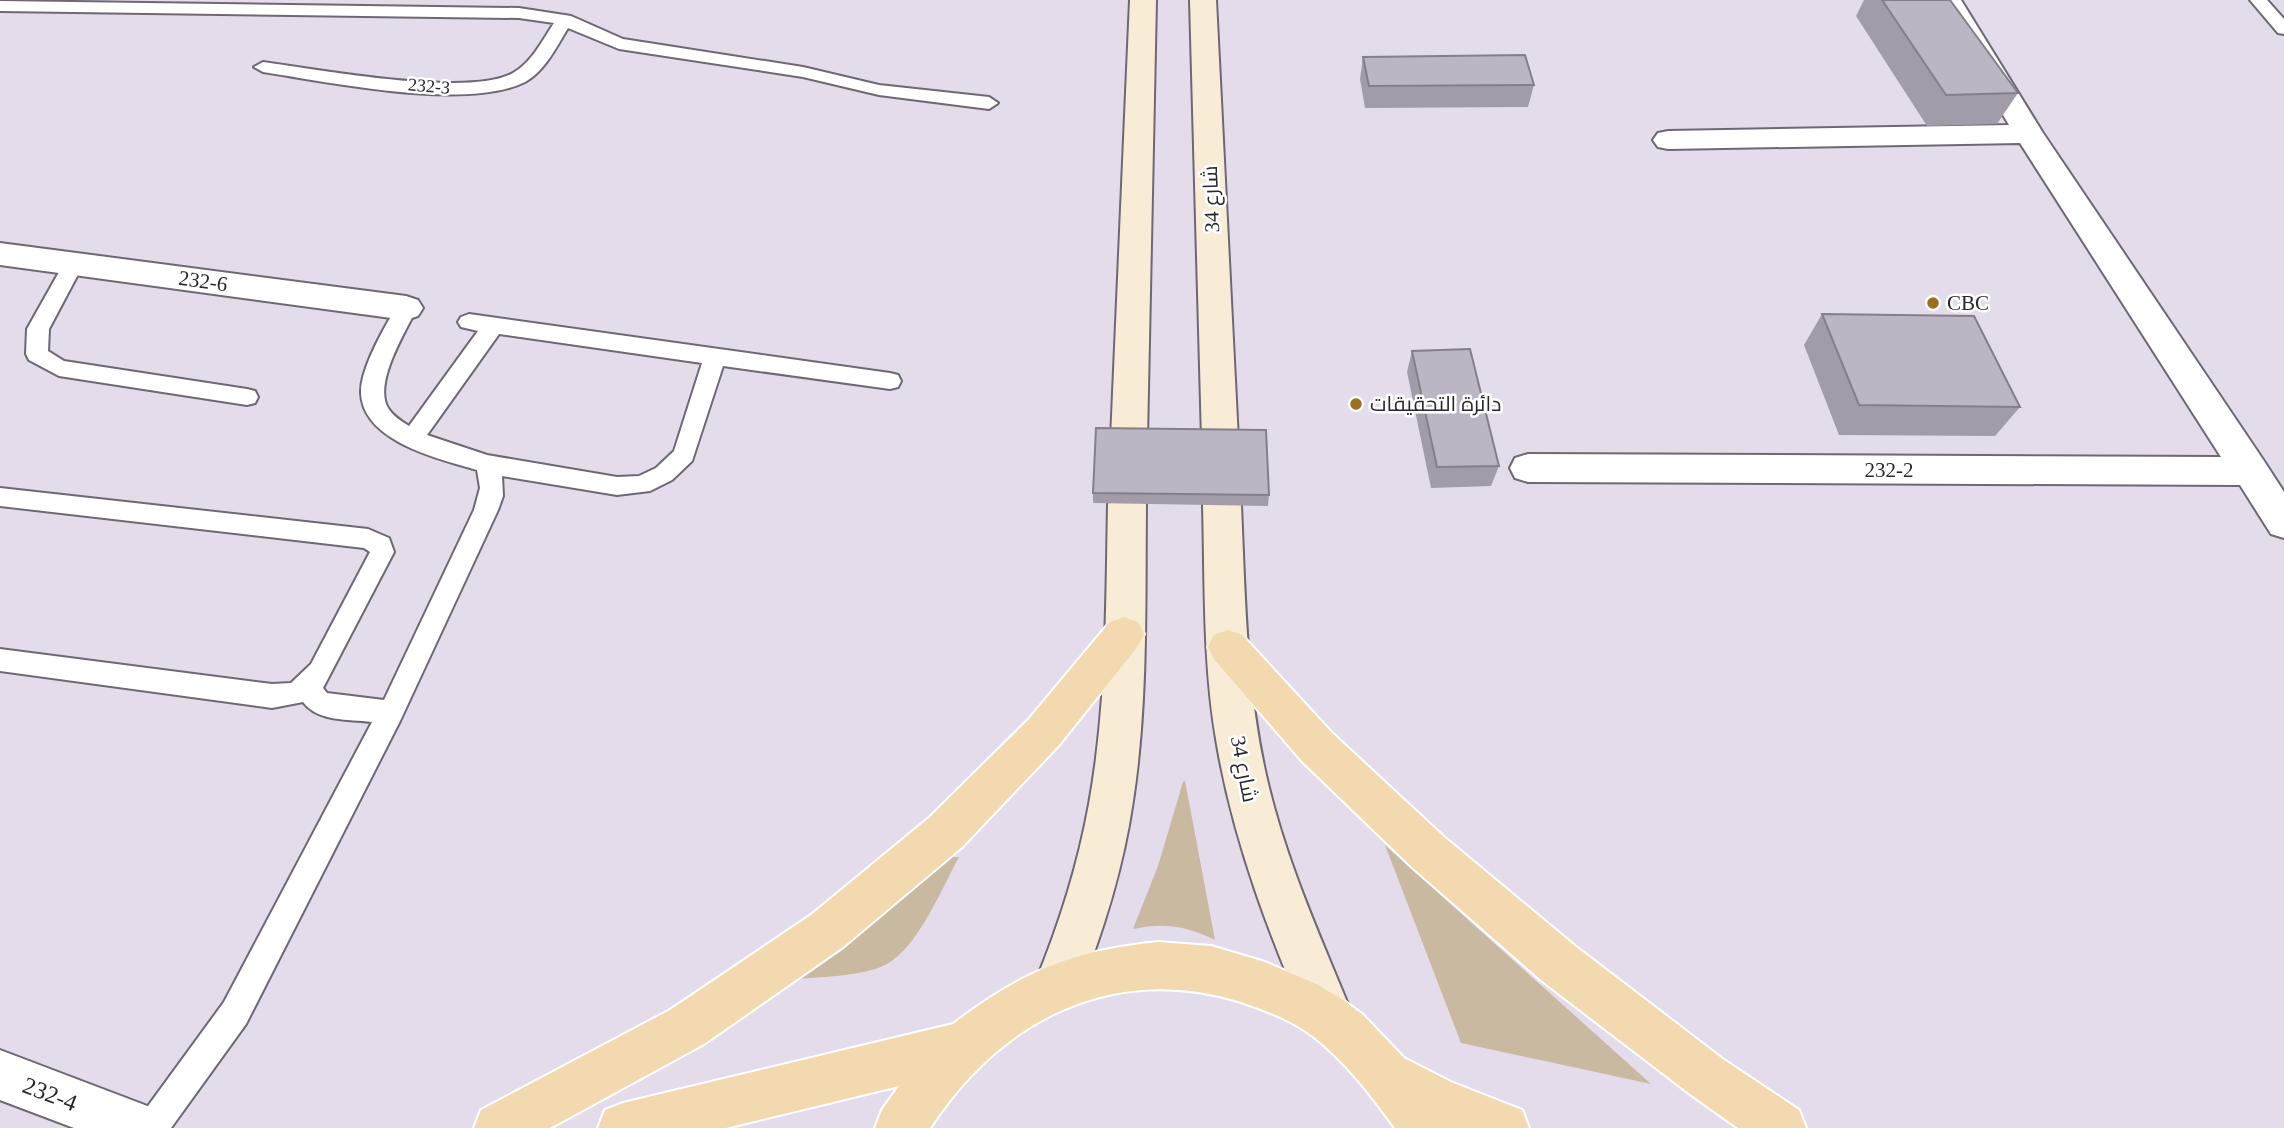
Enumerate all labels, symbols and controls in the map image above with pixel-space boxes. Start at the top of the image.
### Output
street label: 232-3 [407,74,451,98]
street label: شارع 34 [1198,165,1226,233]
street label: 232-6 [177,266,229,296]
place label: CBC [1947,291,1989,315]
marker: CBC [1925,295,1941,311]
place label: دائرة التحقيقات [1370,392,1501,416]
marker: دائرة التحقيقات [1348,396,1364,412]
street label: 232-2 [1865,458,1914,482]
street label: شارع 34 [1224,734,1262,805]
street label: 232-4 [19,1072,81,1116]

